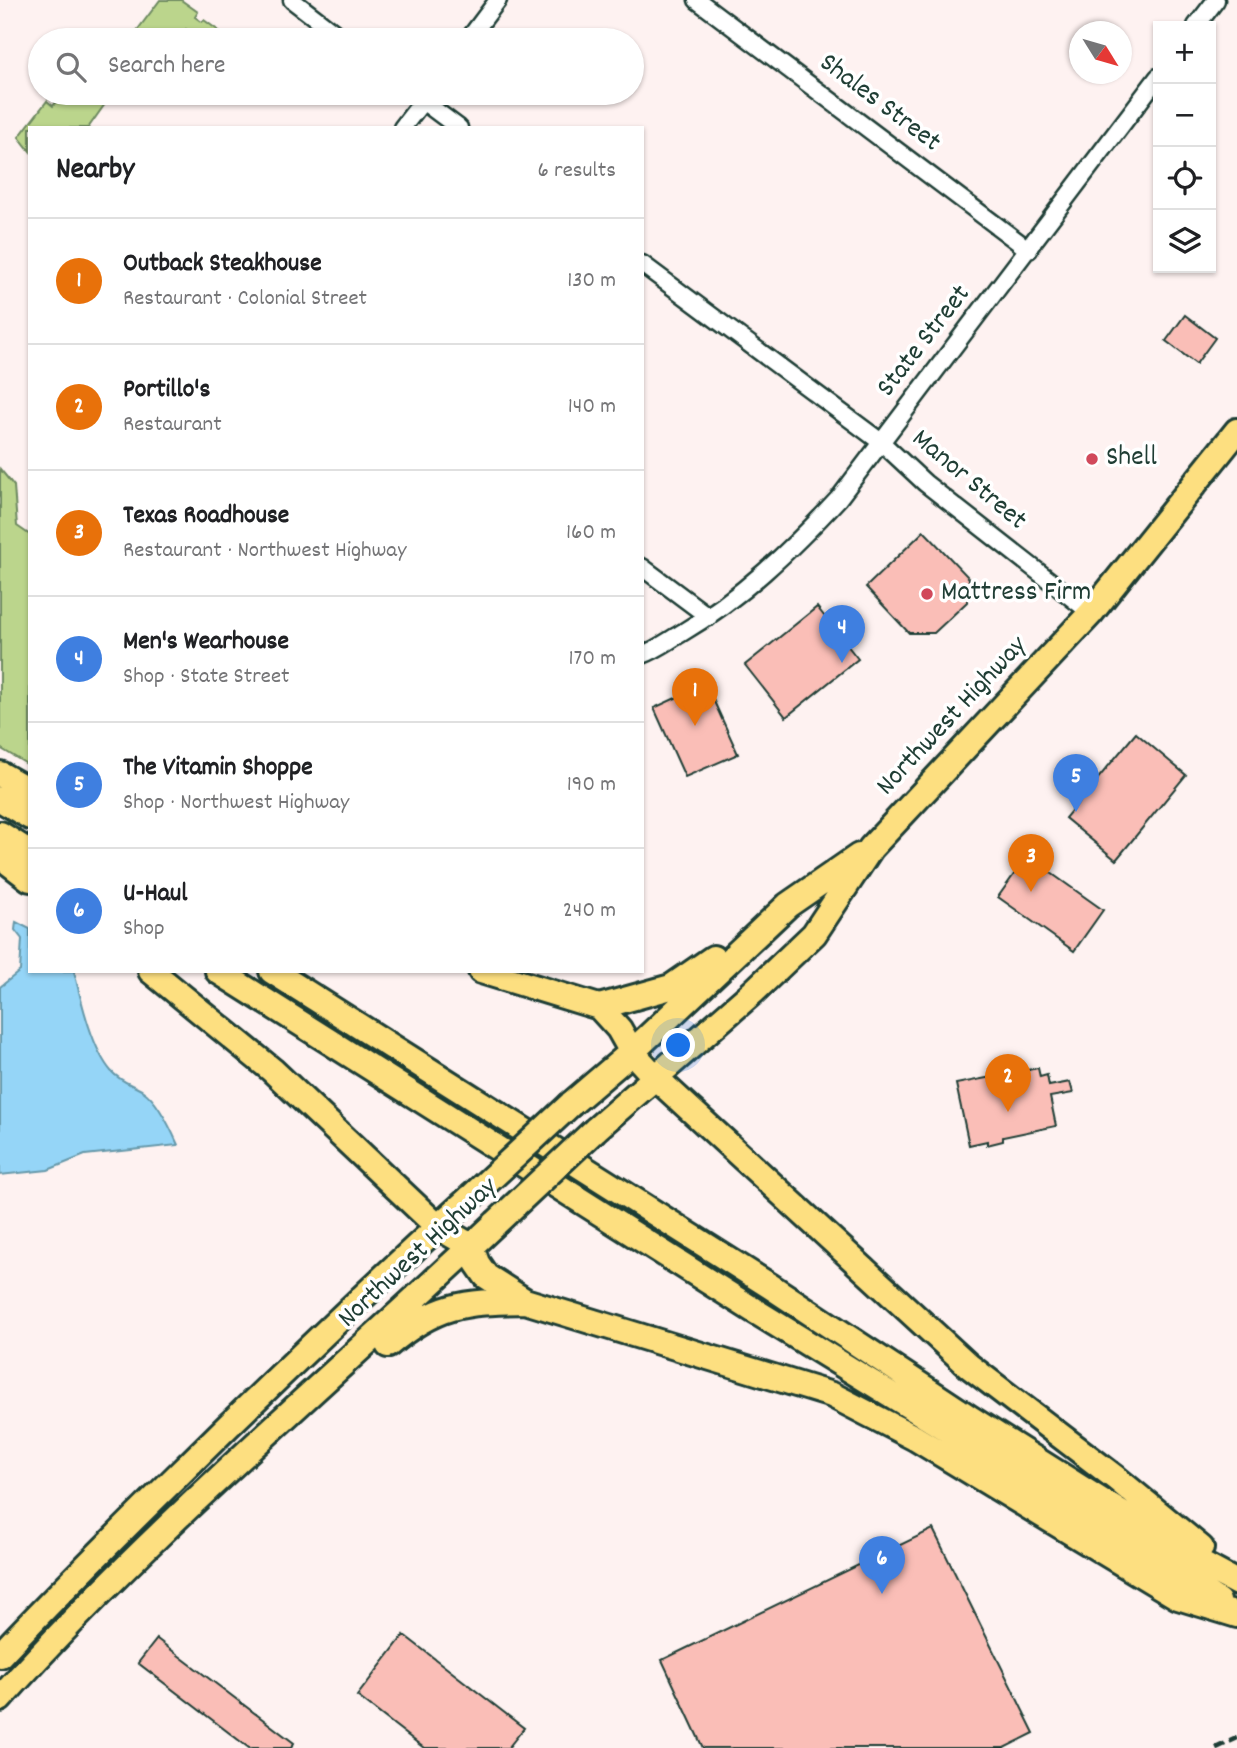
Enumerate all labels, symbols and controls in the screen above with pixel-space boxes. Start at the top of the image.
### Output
north arrow [1069,21,1132,84]
map controls [1153,21,1216,273]
button: + [1153,21,1216,84]
search box [28,28,644,105]
street label: Shales Street [810,45,948,163]
icon: search [52,48,90,86]
text: Search here [108,48,226,85]
button: − [1153,84,1216,147]
button: locate [1153,147,1216,210]
text: Nearby [56,150,134,193]
text: 6 results [538,155,616,188]
button: layers [1153,210,1216,273]
text: Outback Steakhouse [123,246,322,283]
text: 1 [76,265,82,298]
text: 130 m [567,265,616,298]
street label: State Street [868,277,982,407]
text: Restaurant · Colonial Street [123,283,367,316]
text: Portillo's [123,372,210,409]
text: 2 [74,391,84,424]
text: 140 m [568,391,616,424]
text: Restaurant [123,409,222,442]
street label: Manor Street [902,421,1034,541]
place label: Shell [1106,439,1157,479]
marker: Shell [1084,451,1100,467]
text: Texas Roadhouse [123,498,289,535]
text: 3 [74,517,84,550]
text: 160 m [566,517,616,550]
text: Restaurant · Northwest Highway [123,535,406,568]
place label: Mattress Firm [941,574,1091,614]
marker: Mattress Firm [919,586,935,602]
pin: 4 [819,605,865,663]
text: Men's Wearhouse [123,624,289,661]
street label: Northwest Highway [868,628,1038,806]
text: 4 [74,643,84,676]
text: 170 m [569,643,616,676]
text: Shop · State Street [123,661,290,694]
pin: 1 [672,668,718,726]
text: The Vitamin Shoppe [123,750,313,787]
pin: 5 [1053,754,1099,812]
text: 5 [74,769,84,802]
text: 190 m [567,769,616,802]
text: Shop · Northwest Highway [123,787,349,820]
pin: 3 [1008,834,1054,892]
text: U-Haul [123,876,187,913]
text: 6 [73,895,85,928]
text: 240 m [563,895,616,928]
text: Shop [123,913,165,946]
your location [661,1028,695,1062]
pin: 2 [985,1054,1031,1112]
street label: Northwest Highway [330,1169,508,1339]
pin: 6 [859,1536,905,1594]

